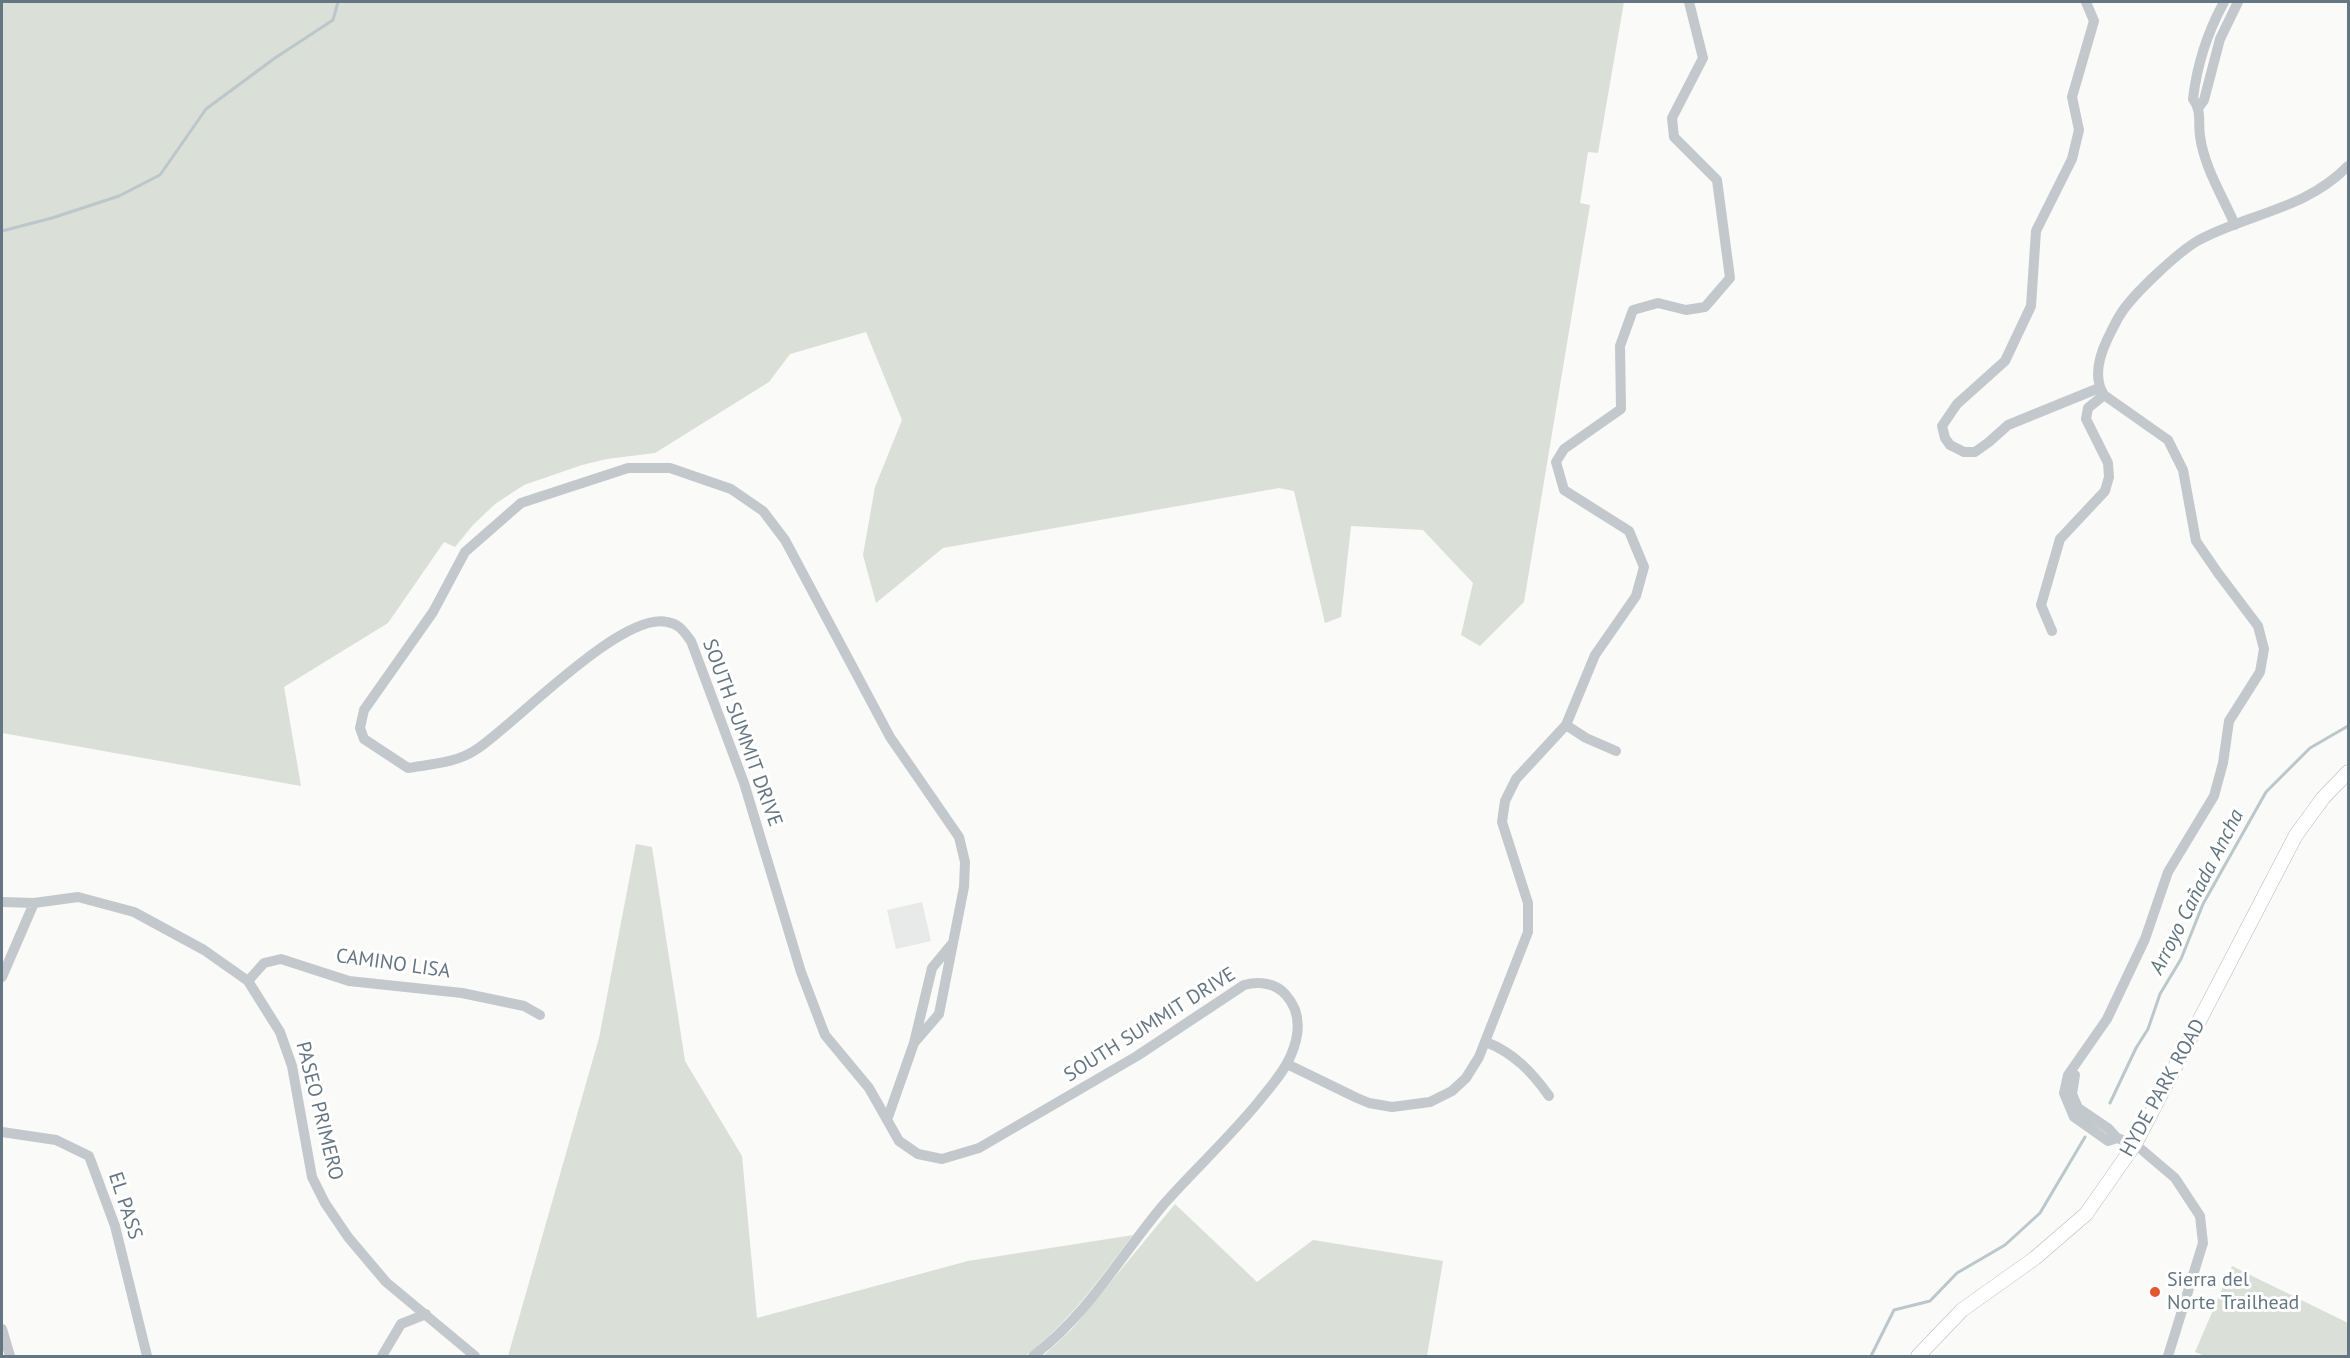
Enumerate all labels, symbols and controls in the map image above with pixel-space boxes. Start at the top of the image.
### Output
street label: SOUTH SUMMIT DRIVE [697,636,787,830]
water label: Arroyo Cañada Ancha [2145,805,2249,979]
street label: CAMINO LISA [334,944,452,984]
street label: SOUTH SUMMIT DRIVE [1060,962,1240,1088]
street label: HYDE PARK ROAD [2115,1015,2211,1161]
street label: PASEO PRIMERO [290,1039,348,1183]
street label: EL PASS [103,1169,147,1243]
place label: Sierra del Norte Trailhead [2167,1268,2299,1315]
marker: Sierra del Norte Trailhead [2148,1285,2162,1299]

